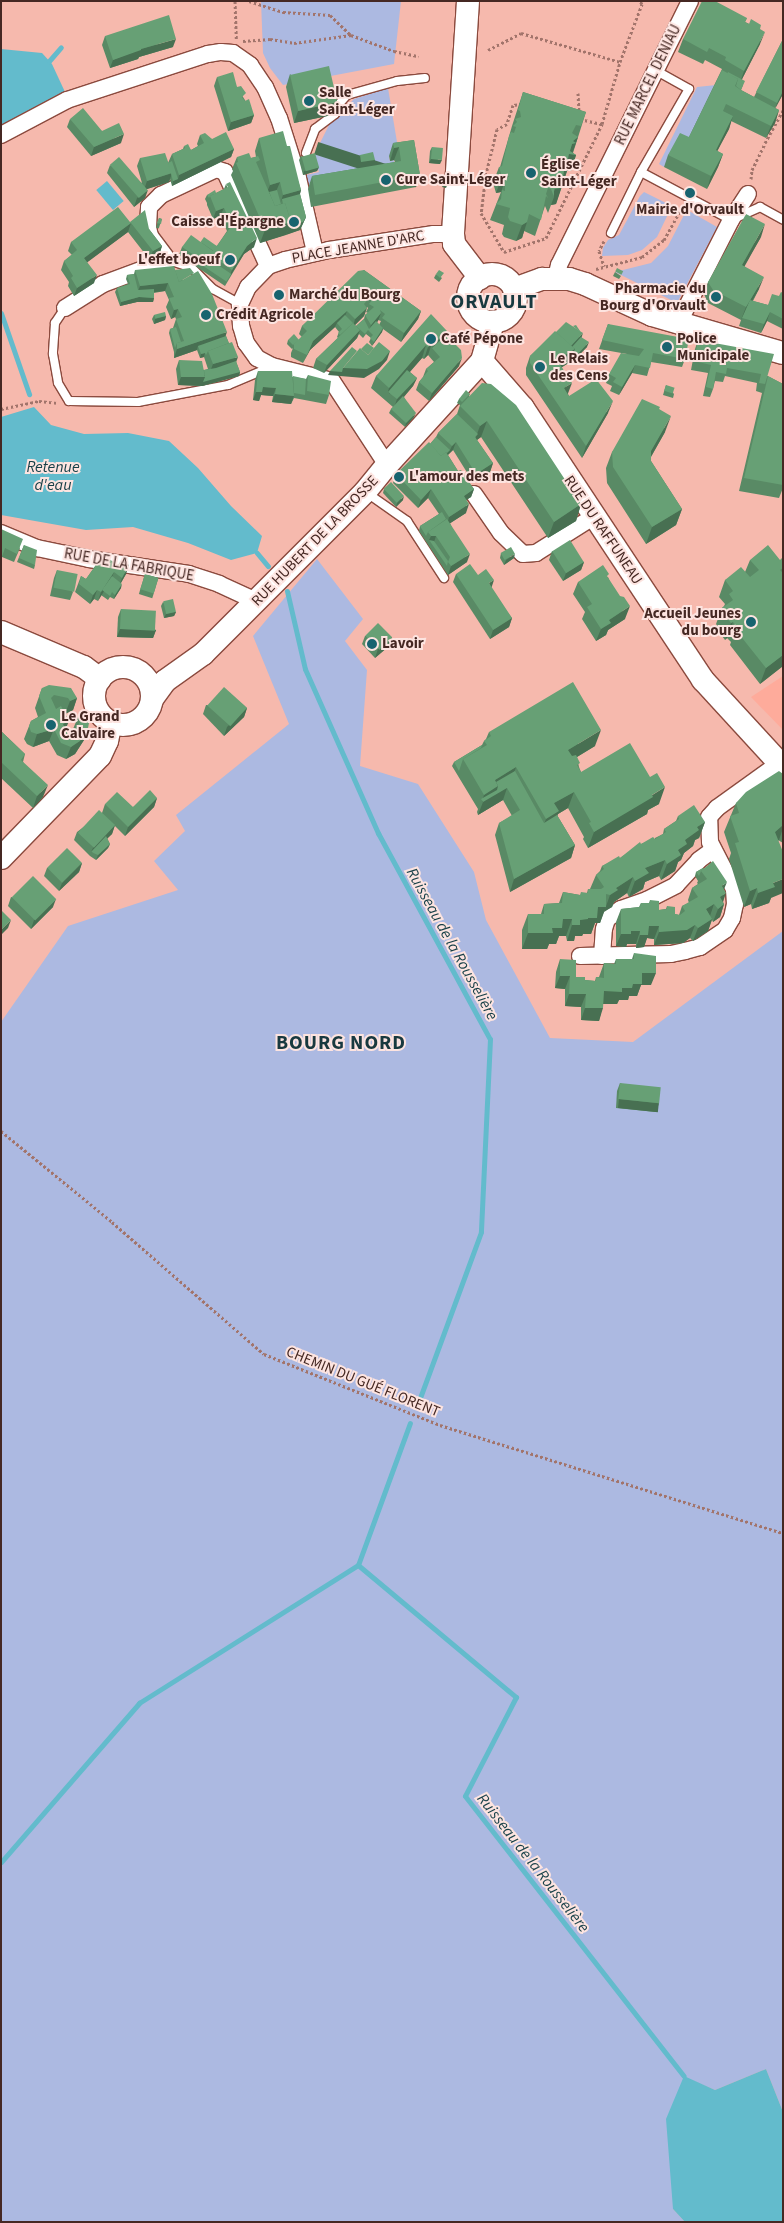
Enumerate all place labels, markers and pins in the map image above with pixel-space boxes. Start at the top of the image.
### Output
place label: Salle Saint-Léger [319,83,395,118]
marker: Salle Saint-Léger [303,95,315,107]
place label: Église Saint-Léger [541,155,617,190]
marker: Église Saint-Léger [525,167,537,179]
place label: Cure Saint-Léger [396,171,505,189]
marker: Cure Saint-Léger [380,174,392,186]
marker: Mairie d'Orvault [684,187,696,199]
place label: Mairie d'Orvault [636,201,744,219]
place label: Caisse d'Épargne [171,213,284,231]
marker: Caisse d'Épargne [288,216,300,228]
place label: L'effet boeuf [138,251,220,269]
marker: L'effet boeuf [224,254,236,266]
place label: Pharmacie du Bourg d'Orvault [600,279,706,314]
place label: Marché du Bourg [289,286,400,304]
marker: Marché du Bourg [273,289,285,301]
marker: Pharmacie du Bourg d'Orvault [710,291,722,303]
place label: Crédit Agricole [216,306,314,324]
marker: Crédit Agricole [200,309,212,321]
place label: Police Municipale [677,329,749,364]
place label: Café Pépone [441,330,523,348]
marker: Café Pépone [425,333,437,345]
marker: Police Municipale [661,341,673,353]
place label: Le Relais des Cens [550,349,608,384]
marker: Le Relais des Cens [534,361,546,373]
place label: L'amour des mets [409,468,524,486]
marker: L'amour des mets [393,471,405,483]
place label: Accueil Jeunes du bourg [644,604,741,639]
marker: Accueil Jeunes du bourg [745,616,757,628]
place label: Lavoir [382,635,424,653]
marker: Lavoir [366,638,378,650]
place label: Le Grand Calvaire [61,707,120,742]
marker: Le Grand Calvaire [45,719,57,731]

